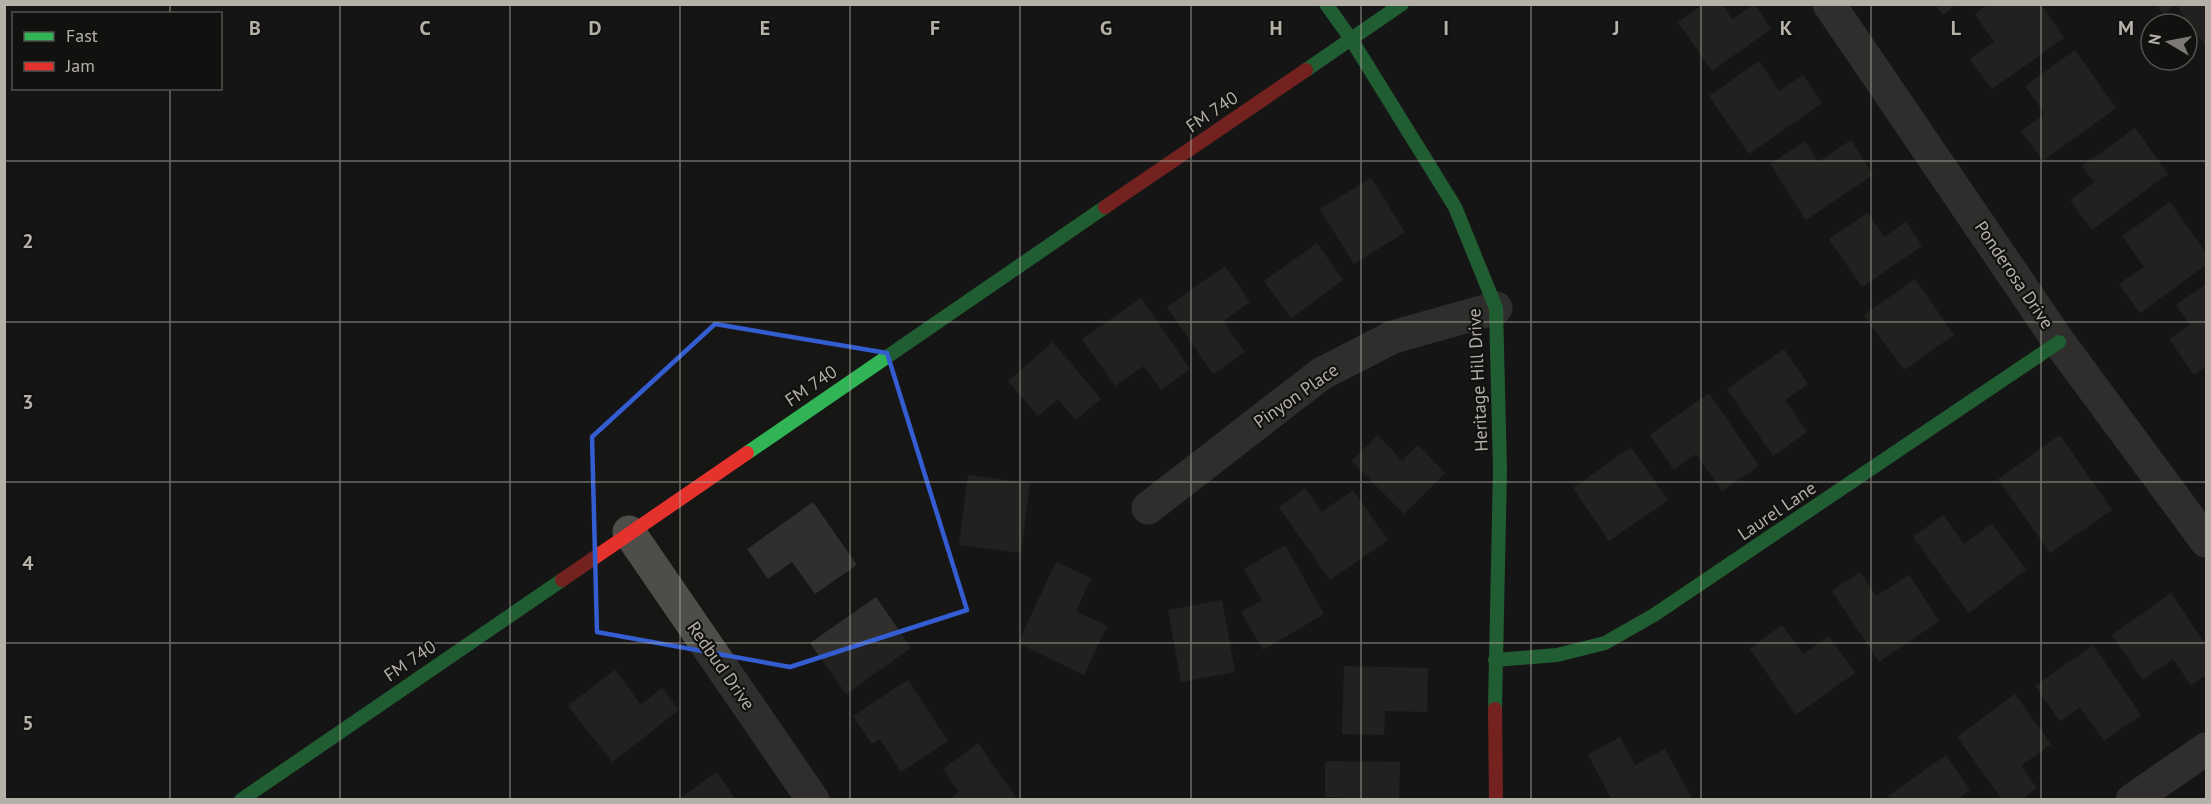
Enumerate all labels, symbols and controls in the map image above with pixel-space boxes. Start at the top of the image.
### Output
legend [12,12,222,90]
north arrow [2139,12,2199,72]
text: B [249,15,261,41]
text: C [419,15,431,41]
text: D [589,15,602,41]
text: E [760,15,770,41]
text: F [930,15,940,41]
text: G [1100,15,1112,41]
text: H [1269,15,1283,41]
text: I [1443,15,1449,41]
text: J [1612,15,1619,41]
text: K [1780,15,1793,41]
text: L [1951,15,1962,41]
text: M [2118,15,2134,41]
text: Fast [66,24,98,47]
text: N [2143,32,2165,46]
text: Jam [65,54,95,77]
street label: FM 740 [1181,86,1242,137]
street label: Ponderosa Drive [1970,216,2059,333]
text: 2 [22,228,34,254]
street label: Heritage Hill Drive [1462,308,1493,452]
street label: Pinyon Place [1249,358,1343,433]
street label: FM 740 [780,360,841,411]
text: 3 [22,389,34,415]
street label: Laurel Lane [1733,476,1820,545]
text: 4 [22,550,34,576]
street label: Redbud Drive [682,617,760,714]
street label: FM 740 [379,635,440,686]
text: 5 [22,710,34,736]

